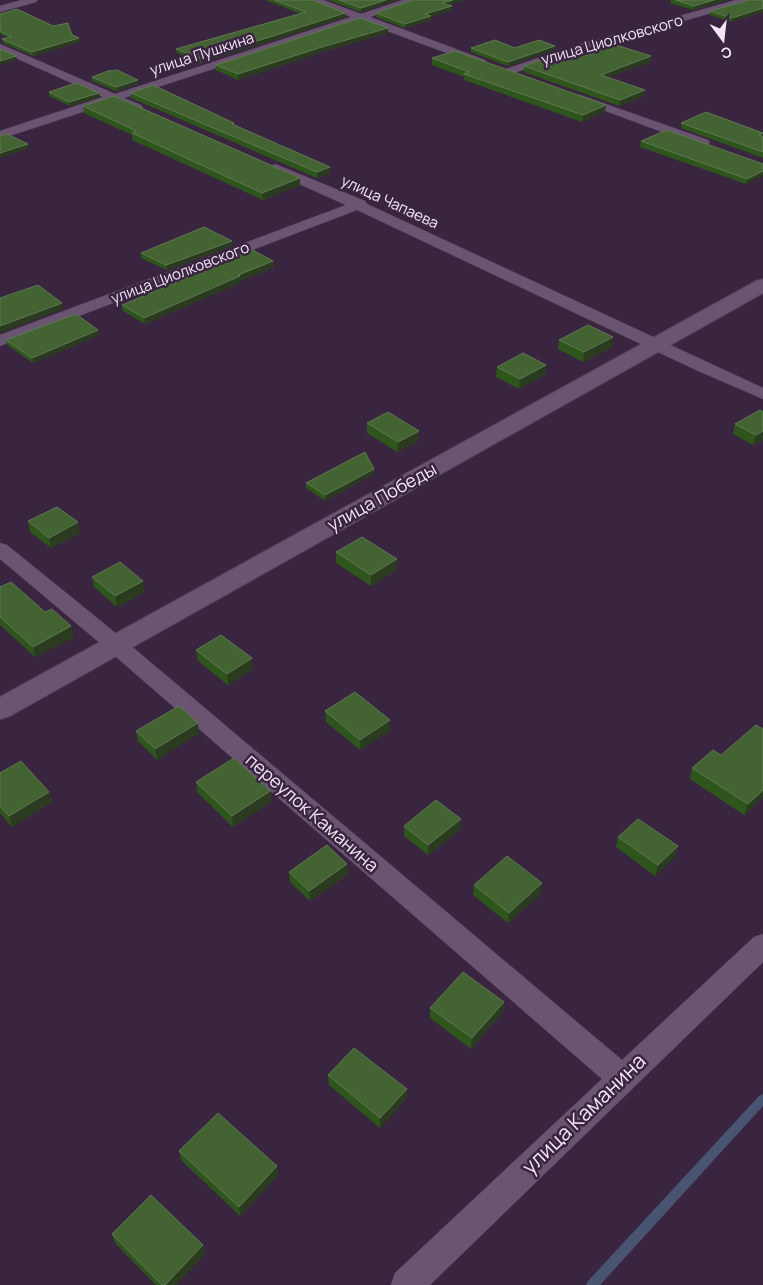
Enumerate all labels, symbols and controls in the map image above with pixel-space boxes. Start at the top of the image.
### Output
street label: улица Циолковского [539,9,685,70]
north arrow [698,15,748,65]
street label: улица Пушкина [147,27,257,80]
text: С [719,43,734,64]
street label: улица Чапаева [338,170,442,233]
street label: улица Циолковского [108,236,252,309]
street label: улица Победы [323,456,440,536]
street label: переулок Каманина [241,748,384,877]
street label: улица Каманина [515,1047,651,1180]

